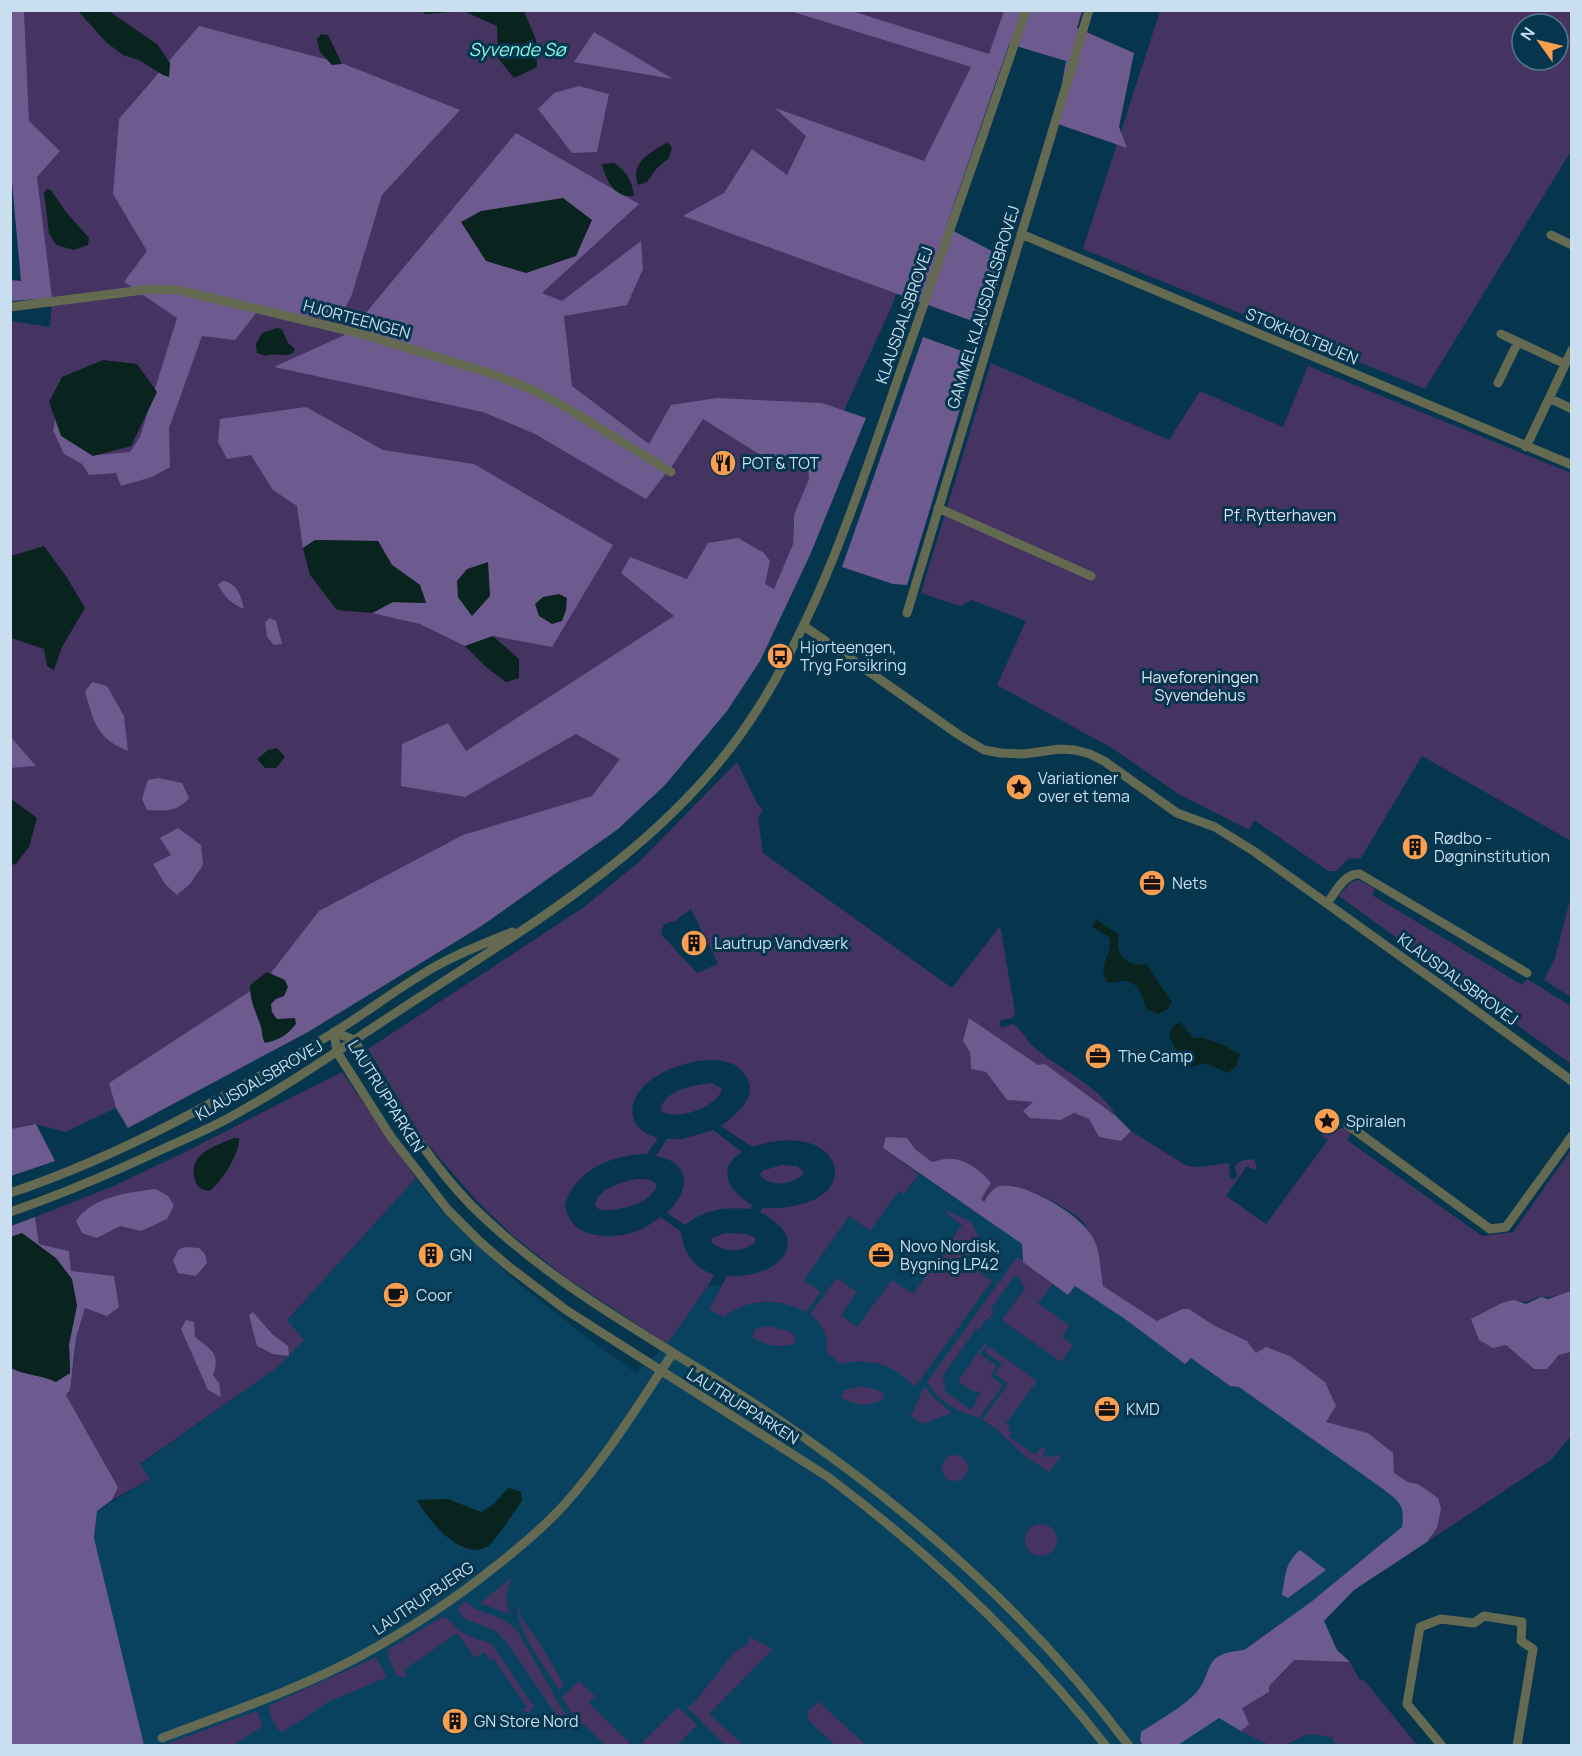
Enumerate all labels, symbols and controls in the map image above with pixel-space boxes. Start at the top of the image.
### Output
north arrow [1510,12,1570,72]
text: N [1515,23,1540,45]
water label: Syvende Sø [469,37,568,61]
street label: GAMMEL KLAUSDALSBROVEJ [942,203,1024,411]
street label: KLAUSDALSBROVEJ [870,243,938,387]
street label: HJORTEENGEN [301,294,413,344]
street label: STOKHOLTBUEN [1242,302,1362,370]
restaurant icon: POT & TOT [708,448,738,478]
place label: POT & TOT [742,452,820,474]
park label: Pf. Rytterhaven [1224,504,1336,526]
place label: Hjorteengen, Tryg Forsikring [800,636,907,676]
bus stop icon: Hjorteengen, Tryg Forsikring [765,641,795,671]
park label: Haveforeningen Syvendehus [1141,666,1259,706]
place label: Variationer over et tema [1038,767,1130,807]
place icon: Variationer over et tema [1004,772,1034,802]
place label: Rødbo - Døgninstitution [1434,827,1550,867]
building icon: Rødbo - Døgninstitution [1400,832,1430,862]
office icon: Nets [1137,868,1167,898]
place label: Nets [1172,872,1207,894]
building icon: Lautrup Vandværk [679,928,709,958]
street label: KLAUSDALSBROVEJ [1393,928,1523,1030]
place label: Lautrup Vandværk [714,932,849,954]
street label: KLAUSDALSBROVEJ [191,1035,327,1125]
street label: LAUTRUPPARKEN [343,1036,429,1156]
office icon: The Camp [1083,1041,1113,1071]
place label: The Camp [1118,1045,1193,1067]
place icon: Spiralen [1312,1106,1342,1136]
place label: Spiralen [1346,1110,1406,1132]
place label: Novo Nordisk, Bygning LP42 [900,1235,1000,1275]
building icon: GN [416,1240,446,1270]
office icon: Novo Nordisk, Bygning LP42 [866,1240,896,1270]
place label: GN [450,1244,472,1266]
cafe icon: Coor [381,1280,411,1310]
place label: Coor [416,1284,452,1306]
street label: LAUTRUPPARKEN [683,1363,803,1449]
office icon: KMD [1092,1394,1122,1424]
place label: KMD [1126,1398,1160,1420]
street label: LAUTRUPBJERG [368,1556,478,1640]
building icon: GN Store Nord [440,1706,470,1736]
place label: GN Store Nord [474,1710,579,1732]

